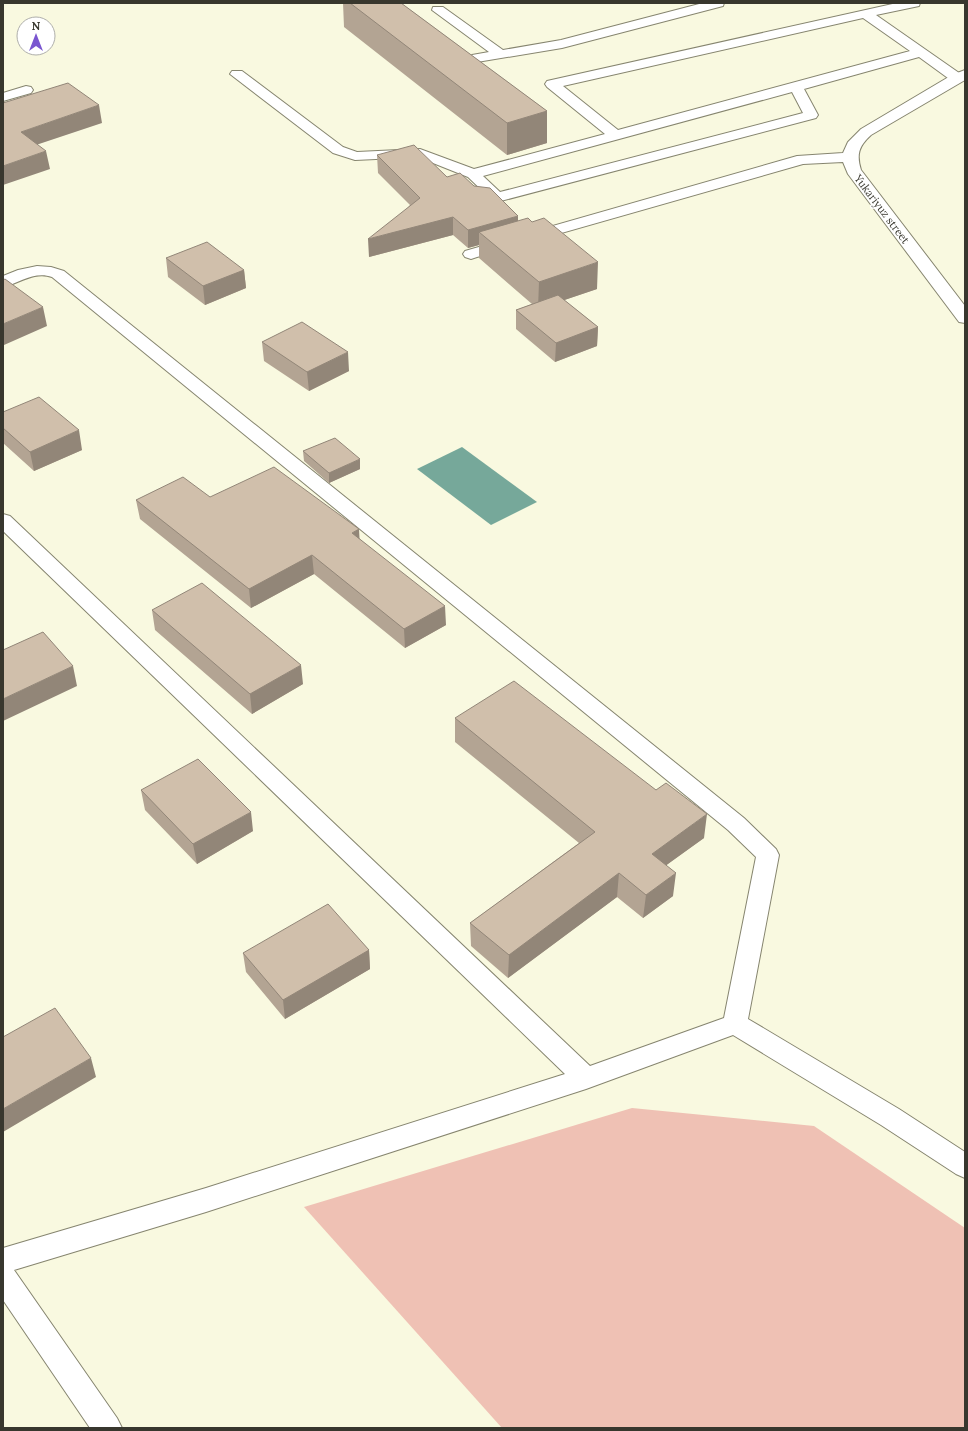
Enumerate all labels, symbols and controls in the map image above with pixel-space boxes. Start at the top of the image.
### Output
north arrow [16,16,56,56]
text: N [32,19,41,33]
street label: Yukariyuz street [851,171,913,247]

